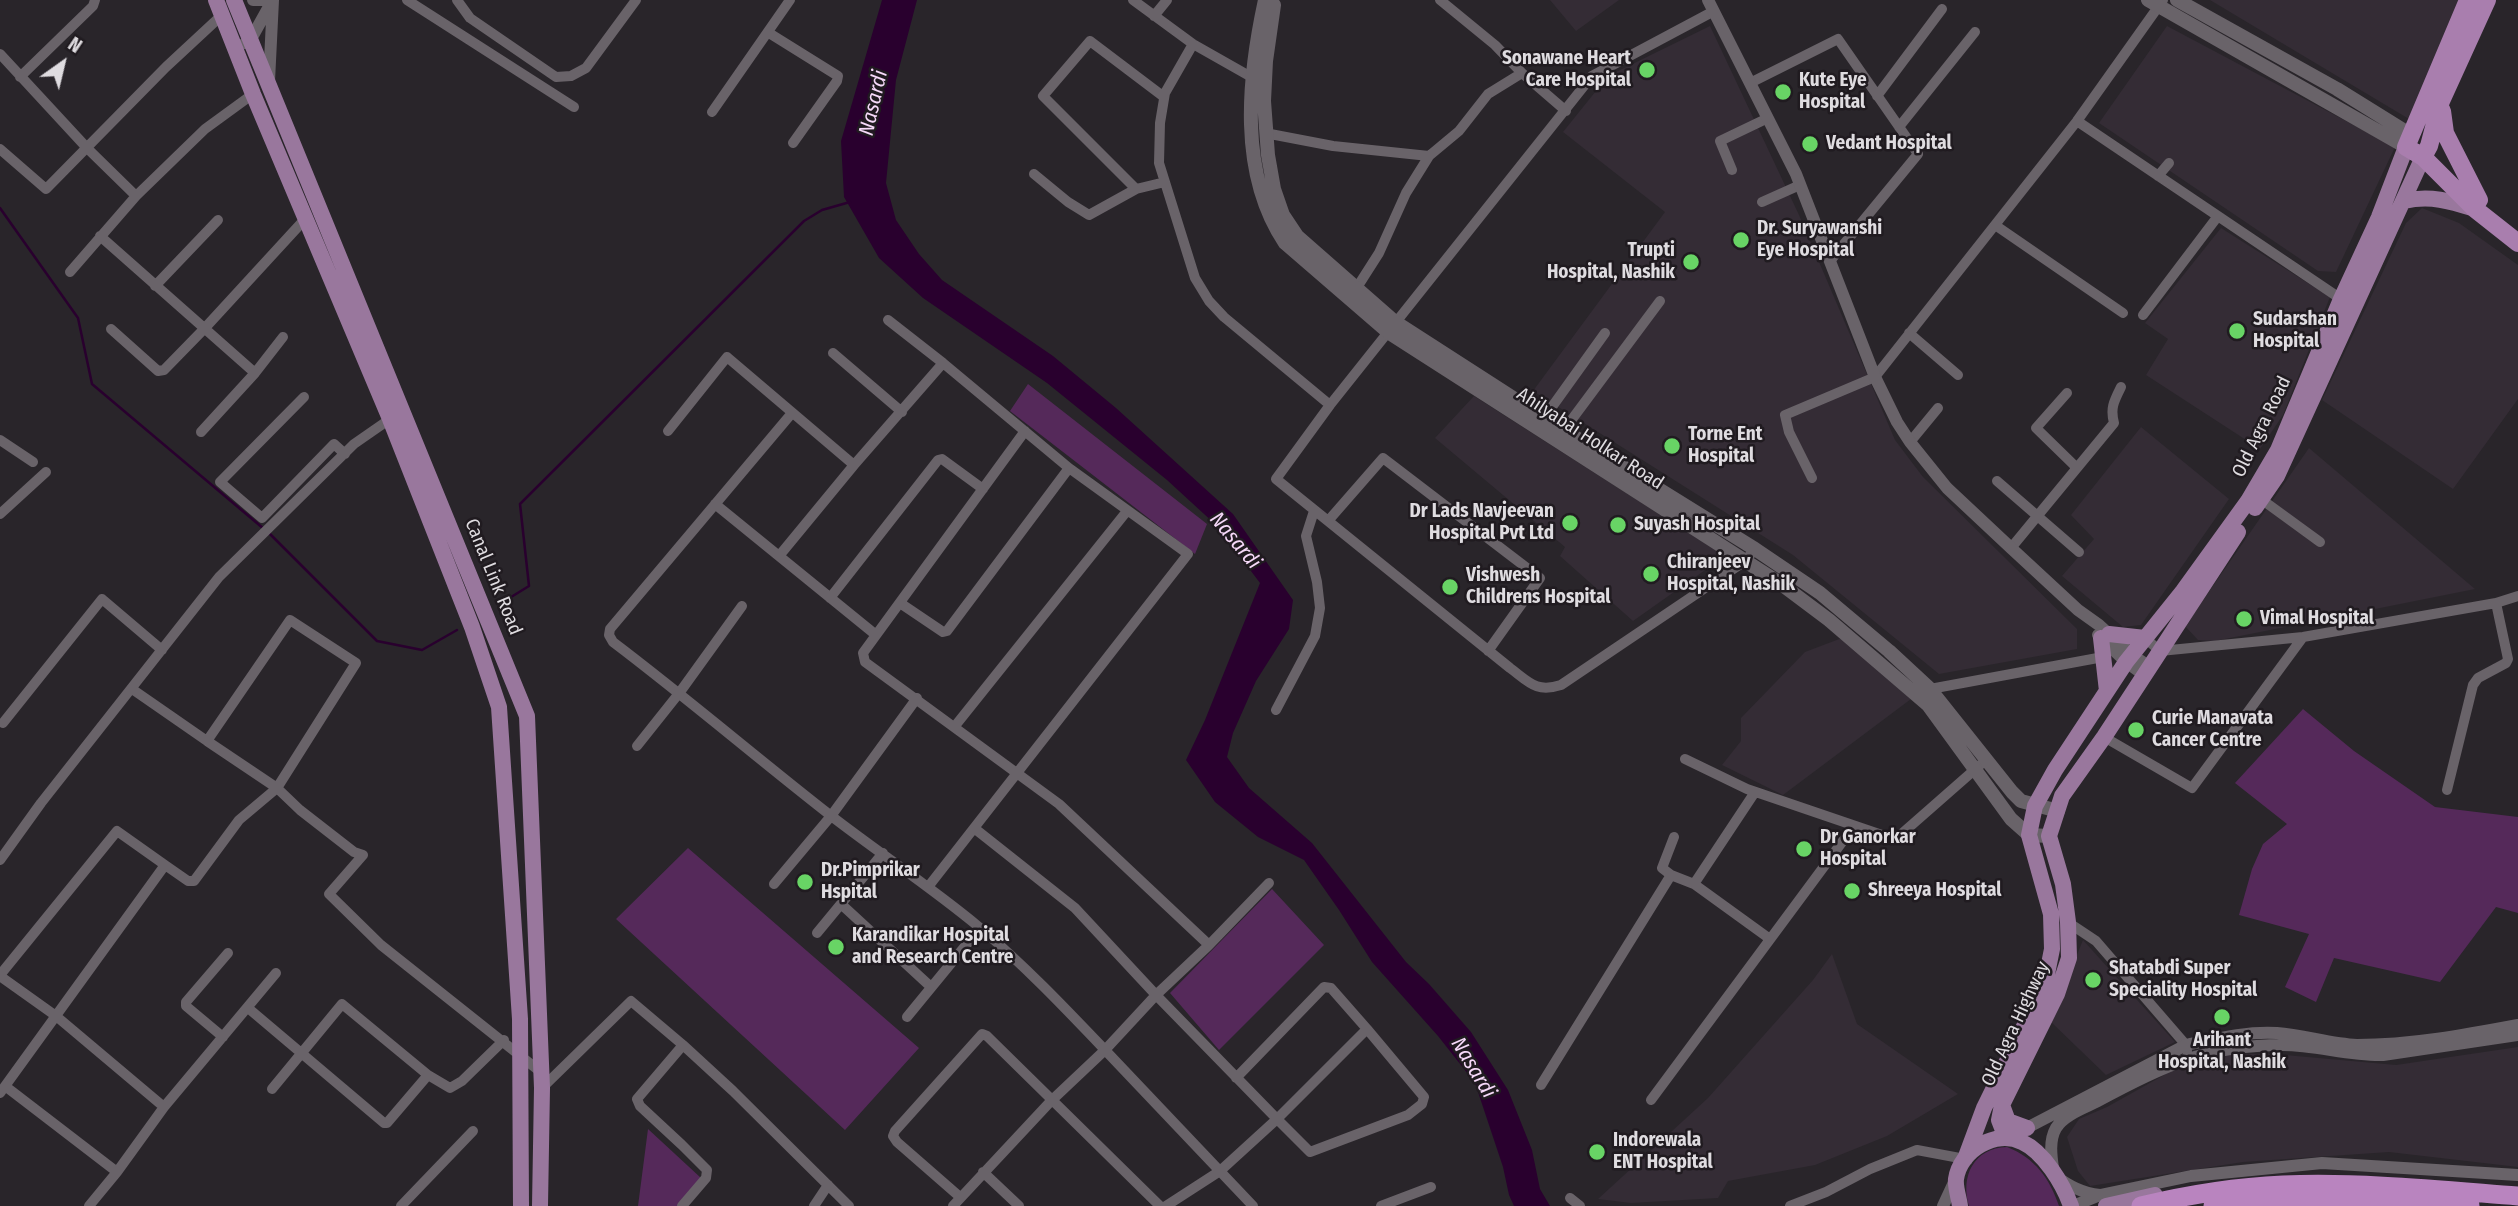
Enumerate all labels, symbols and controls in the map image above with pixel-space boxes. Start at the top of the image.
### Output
north arrow [28,28,98,98]
text: N [64,32,86,58]
place label: Sonawane Heart Care Hospital [1502,48,1631,92]
marker: Sonawane Heart Care Hospital [1637,60,1657,80]
water label: Nasardi [854,68,894,138]
place label: Kute Eye Hospital [1799,70,1867,114]
marker: Kute Eye Hospital [1773,82,1793,102]
place label: Vedant Hospital [1826,133,1952,155]
marker: Vedant Hospital [1800,134,1820,154]
place label: Dr. Suryawanshi Eye Hospital [1757,218,1882,262]
marker: Dr. Suryawanshi Eye Hospital [1731,230,1751,250]
place label: Trupti Hospital, Nashik [1547,240,1675,284]
marker: Trupti Hospital, Nashik [1681,252,1701,272]
place label: Sudarshan Hospital [2253,309,2337,353]
marker: Sudarshan Hospital [2227,321,2247,341]
street label: Old Agra Road [2228,373,2296,481]
street label: Ahilyabai Holkar Road [1512,383,1668,495]
place label: Torne Ent Hospital [1688,424,1762,468]
marker: Torne Ent Hospital [1662,436,1682,456]
place label: Dr Lads Navjeevan Hospital Pvt Ltd [1410,501,1554,545]
water label: Nasardi [1204,507,1266,575]
marker: Dr Lads Navjeevan Hospital Pvt Ltd [1560,513,1580,533]
place label: Suyash Hospital [1634,514,1760,536]
marker: Suyash Hospital [1608,515,1628,535]
street label: Canal Link Road [459,516,527,638]
place label: Chiranjeev Hospital, Nashik [1667,552,1795,596]
marker: Chiranjeev Hospital, Nashik [1641,564,1661,584]
place label: Vishwesh Childrens Hospital [1466,565,1610,609]
marker: Vishwesh Childrens Hospital [1440,577,1460,597]
place label: Vimal Hospital [2260,608,2374,630]
marker: Vimal Hospital [2234,609,2254,629]
place label: Curie Manavata Cancer Centre [2152,708,2273,752]
marker: Curie Manavata Cancer Centre [2126,720,2146,740]
place label: Dr Ganorkar Hospital [1820,827,1916,871]
marker: Dr Ganorkar Hospital [1794,839,1814,859]
place label: Dr.Pimprikar Hspital [821,860,920,904]
marker: Dr.Pimprikar Hspital [795,872,815,892]
place label: Shreeya Hospital [1868,880,2002,902]
marker: Shreeya Hospital [1842,881,1862,901]
place label: Karandikar Hospital and Research Centre [852,925,1013,969]
marker: Karandikar Hospital and Research Centre [826,937,846,957]
street label: Old Agra Highway [1977,958,2055,1090]
place label: Shatabdi Super Speciality Hospital [2109,958,2257,1002]
marker: Shatabdi Super Speciality Hospital [2083,970,2103,990]
marker: Arihant Hospital, Nashik [2212,1007,2232,1027]
place label: Arihant Hospital, Nashik [2158,1030,2286,1074]
water label: Nasardi [1445,1033,1501,1103]
place label: Indorewala ENT Hospital [1613,1130,1713,1174]
marker: Indorewala ENT Hospital [1587,1142,1607,1162]

